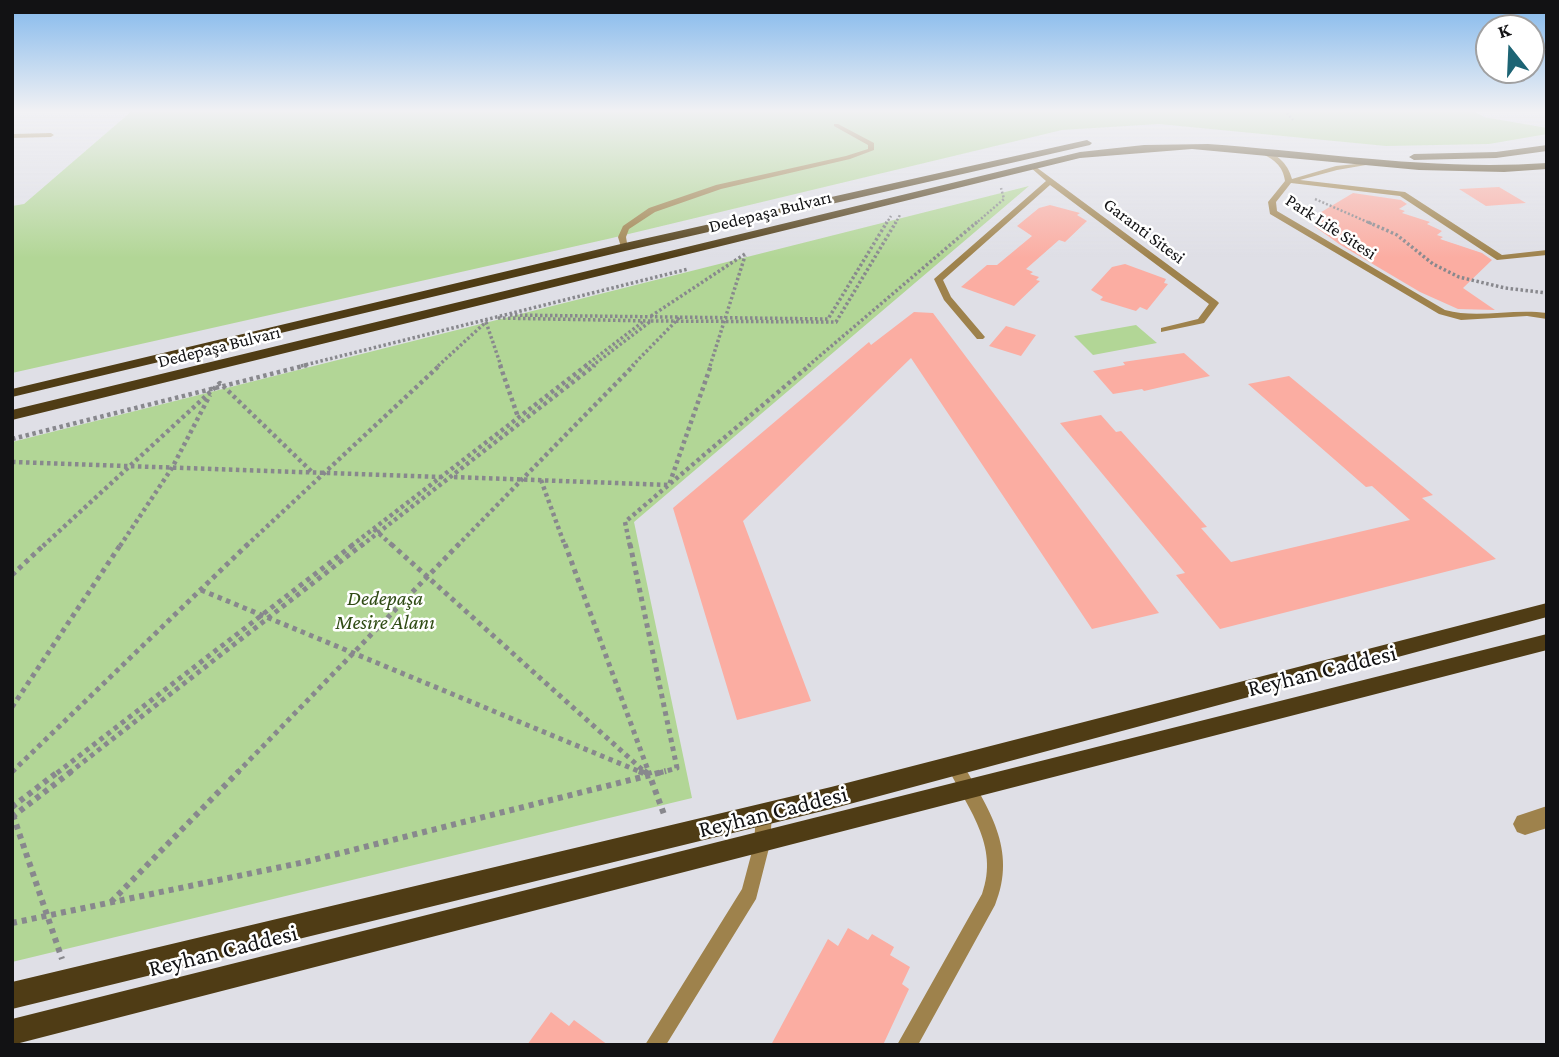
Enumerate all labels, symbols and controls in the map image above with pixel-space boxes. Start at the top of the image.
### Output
north arrow [1475,14,1545,84]
text: K [1495,19,1513,42]
street label: Dedepaşa Bulvarı [706,186,834,238]
street label: Park Life Sitesi [1281,190,1381,264]
street label: Garanti Sitesi [1099,193,1189,269]
street label: Dedepaşa Bulvarı [155,321,283,373]
park label: Dedepaşa Mesire Alanı [335,586,435,636]
street label: Reyhan Caddesi [1244,639,1400,703]
street label: Reyhan Caddesi [695,780,851,844]
street label: Reyhan Caddesi [145,919,301,983]

